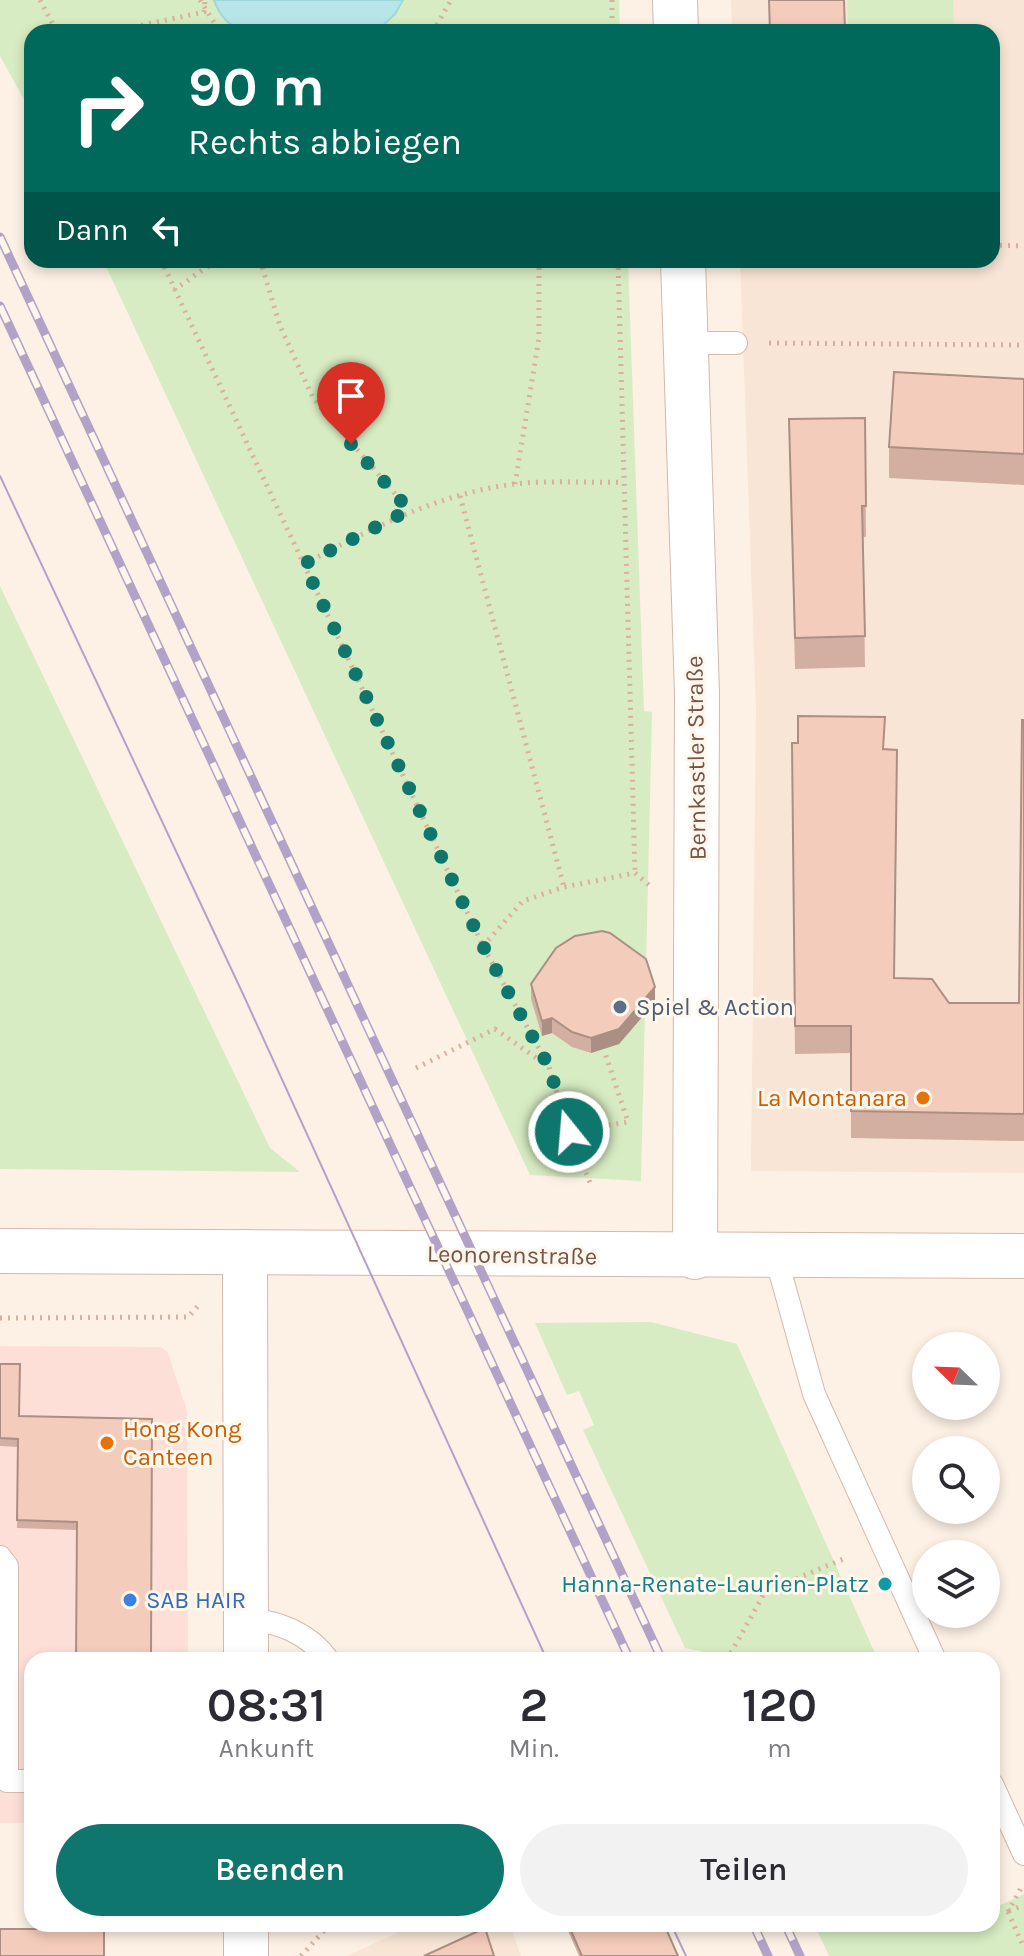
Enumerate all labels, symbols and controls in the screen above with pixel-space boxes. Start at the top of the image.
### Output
text: 90 m [188,54,325,119]
icon: right [56,56,160,160]
text: Rechts abbiegen [188,121,462,163]
icon: left [145,208,189,252]
text: Dann [56,212,129,248]
pin [317,362,385,444]
icon: arrive [329,374,373,418]
street label: Bernkastler Straße [680,655,712,861]
place label: Spiel & Action [636,993,794,1021]
marker: Spiel & Action [611,998,629,1016]
place label: La Montanara [757,1084,907,1112]
marker: La Montanara [914,1089,932,1107]
position arrow [527,1090,611,1174]
street label: Leonorenstraße [427,1240,597,1270]
north arrow [912,1332,1000,1420]
map controls [912,1332,1000,1628]
place label: Hong Kong Canteen [123,1415,242,1471]
marker: Hong Kong Canteen [98,1434,116,1452]
button: search [912,1436,1000,1524]
button: layers [912,1540,1000,1628]
place label: Hanna-Renate-Laurien-Platz [561,1570,869,1598]
marker: Hanna-Renate-Laurien-Platz [876,1575,894,1593]
place label: SAB HAIR [146,1586,246,1614]
marker: SAB HAIR [121,1591,139,1609]
text: 08:31 [207,1677,326,1733]
text: 2 [520,1677,548,1733]
text: 120 [742,1677,817,1733]
text: Ankunft [219,1733,314,1764]
text: Min. [509,1733,559,1764]
text: m [767,1733,792,1764]
button: Beenden [56,1824,504,1916]
button: Teilen [520,1824,968,1916]

